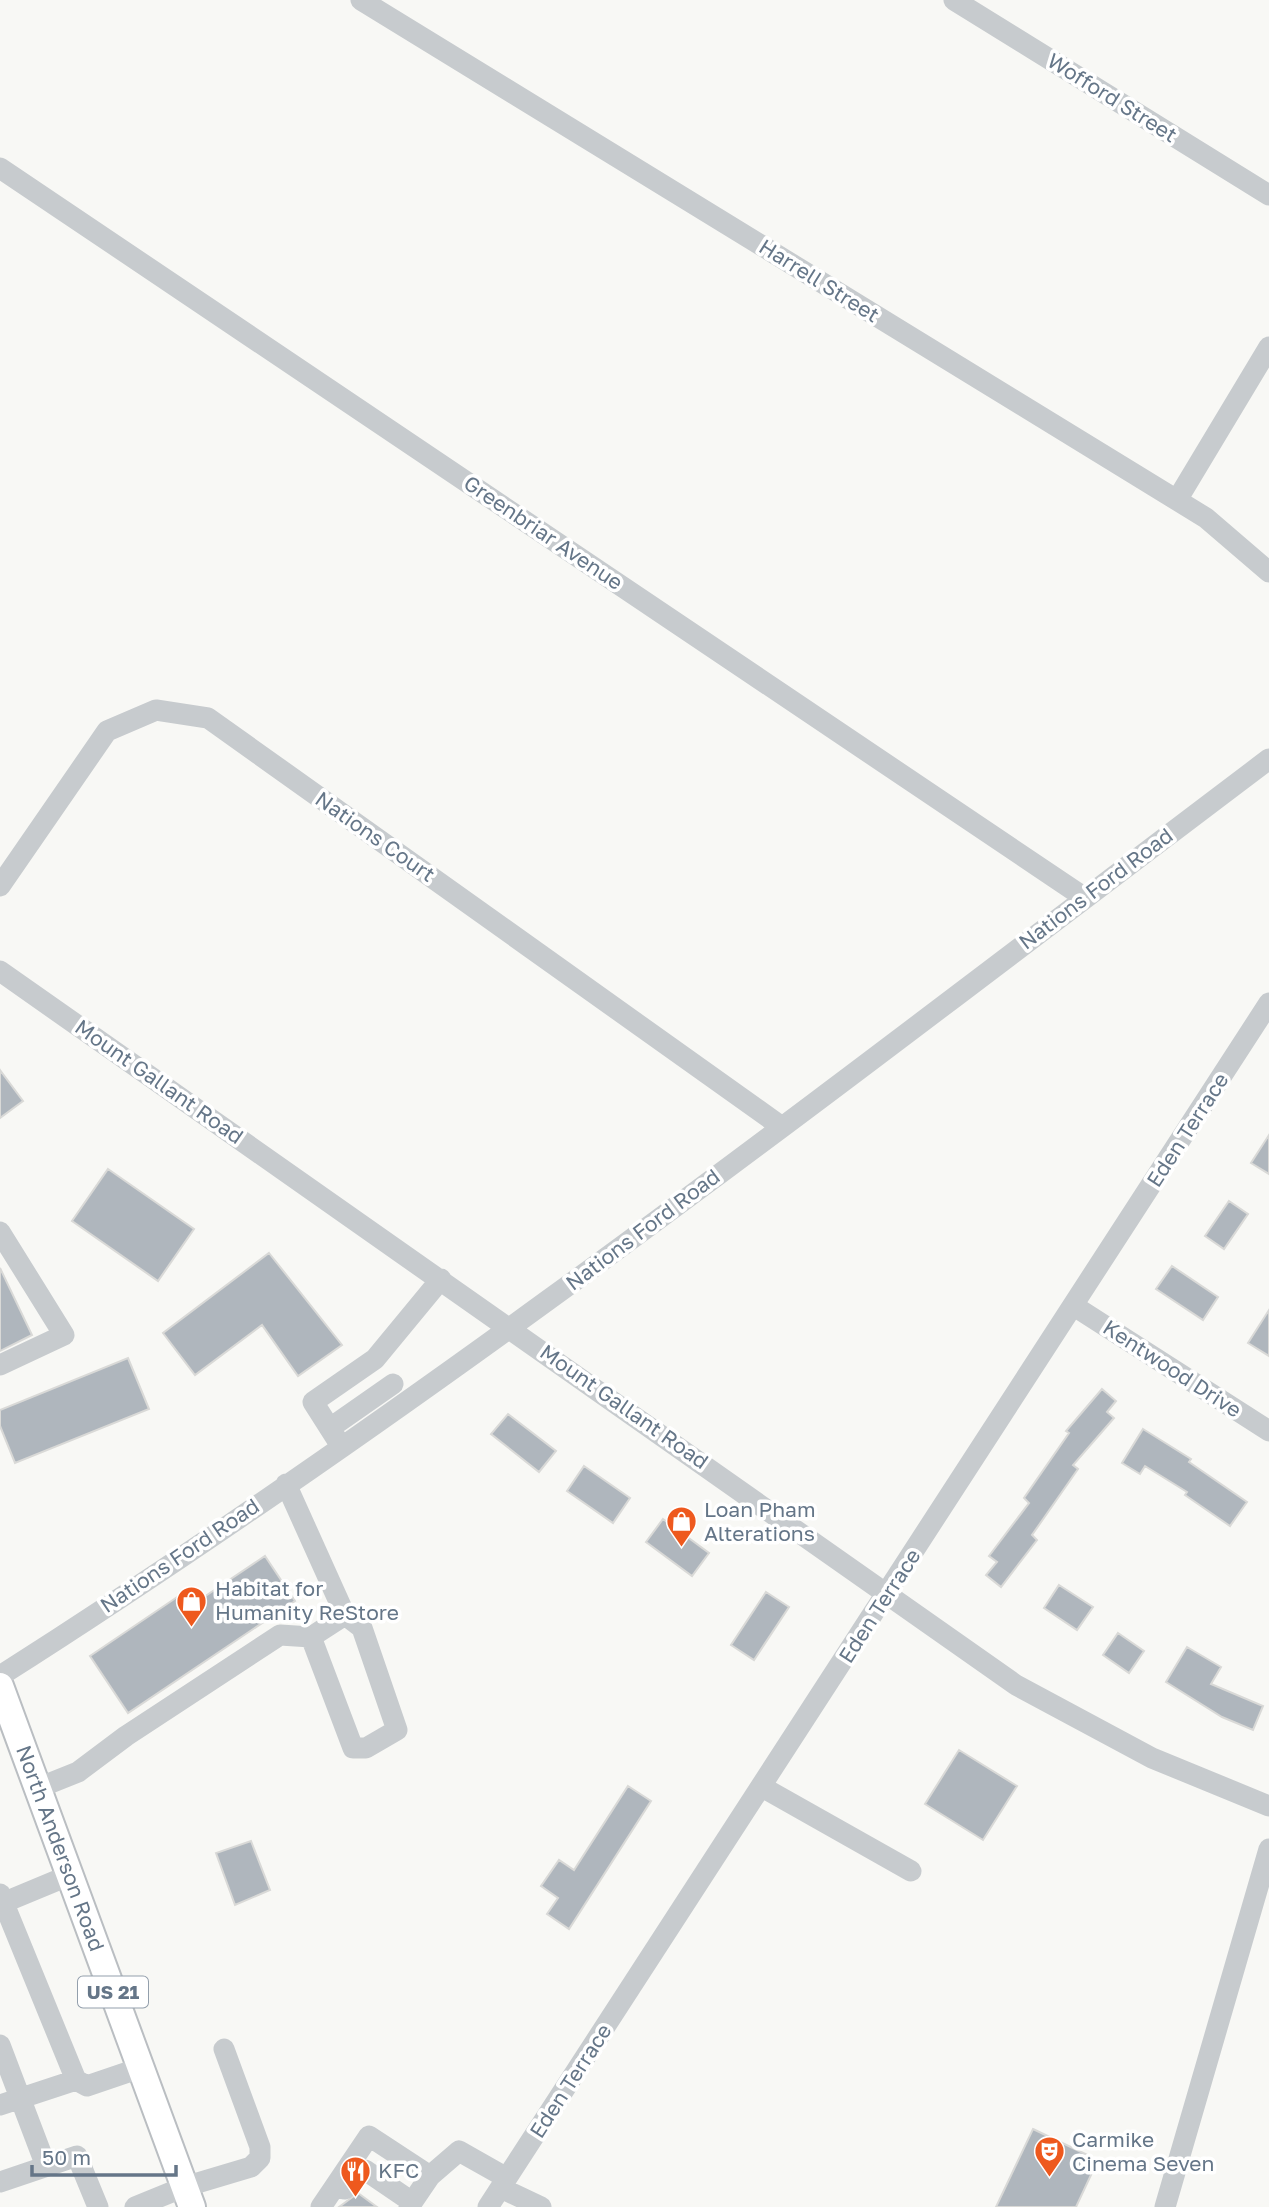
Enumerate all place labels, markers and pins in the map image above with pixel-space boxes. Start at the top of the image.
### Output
place label: Loan Pham Alterations [704,1496,816,1546]
shop icon: Loan Pham Alterations [664,1505,698,1549]
place label: Habitat for Humanity ReStore [215,1575,399,1625]
shop icon: Habitat for Humanity ReStore [175,1584,209,1628]
place label: Carmike Cinema Seven [1072,2126,1214,2176]
theatre icon: Carmike Cinema Seven [1032,2135,1066,2179]
restaurant icon: KFC [338,2154,372,2198]
place label: KFC [378,2157,419,2183]

